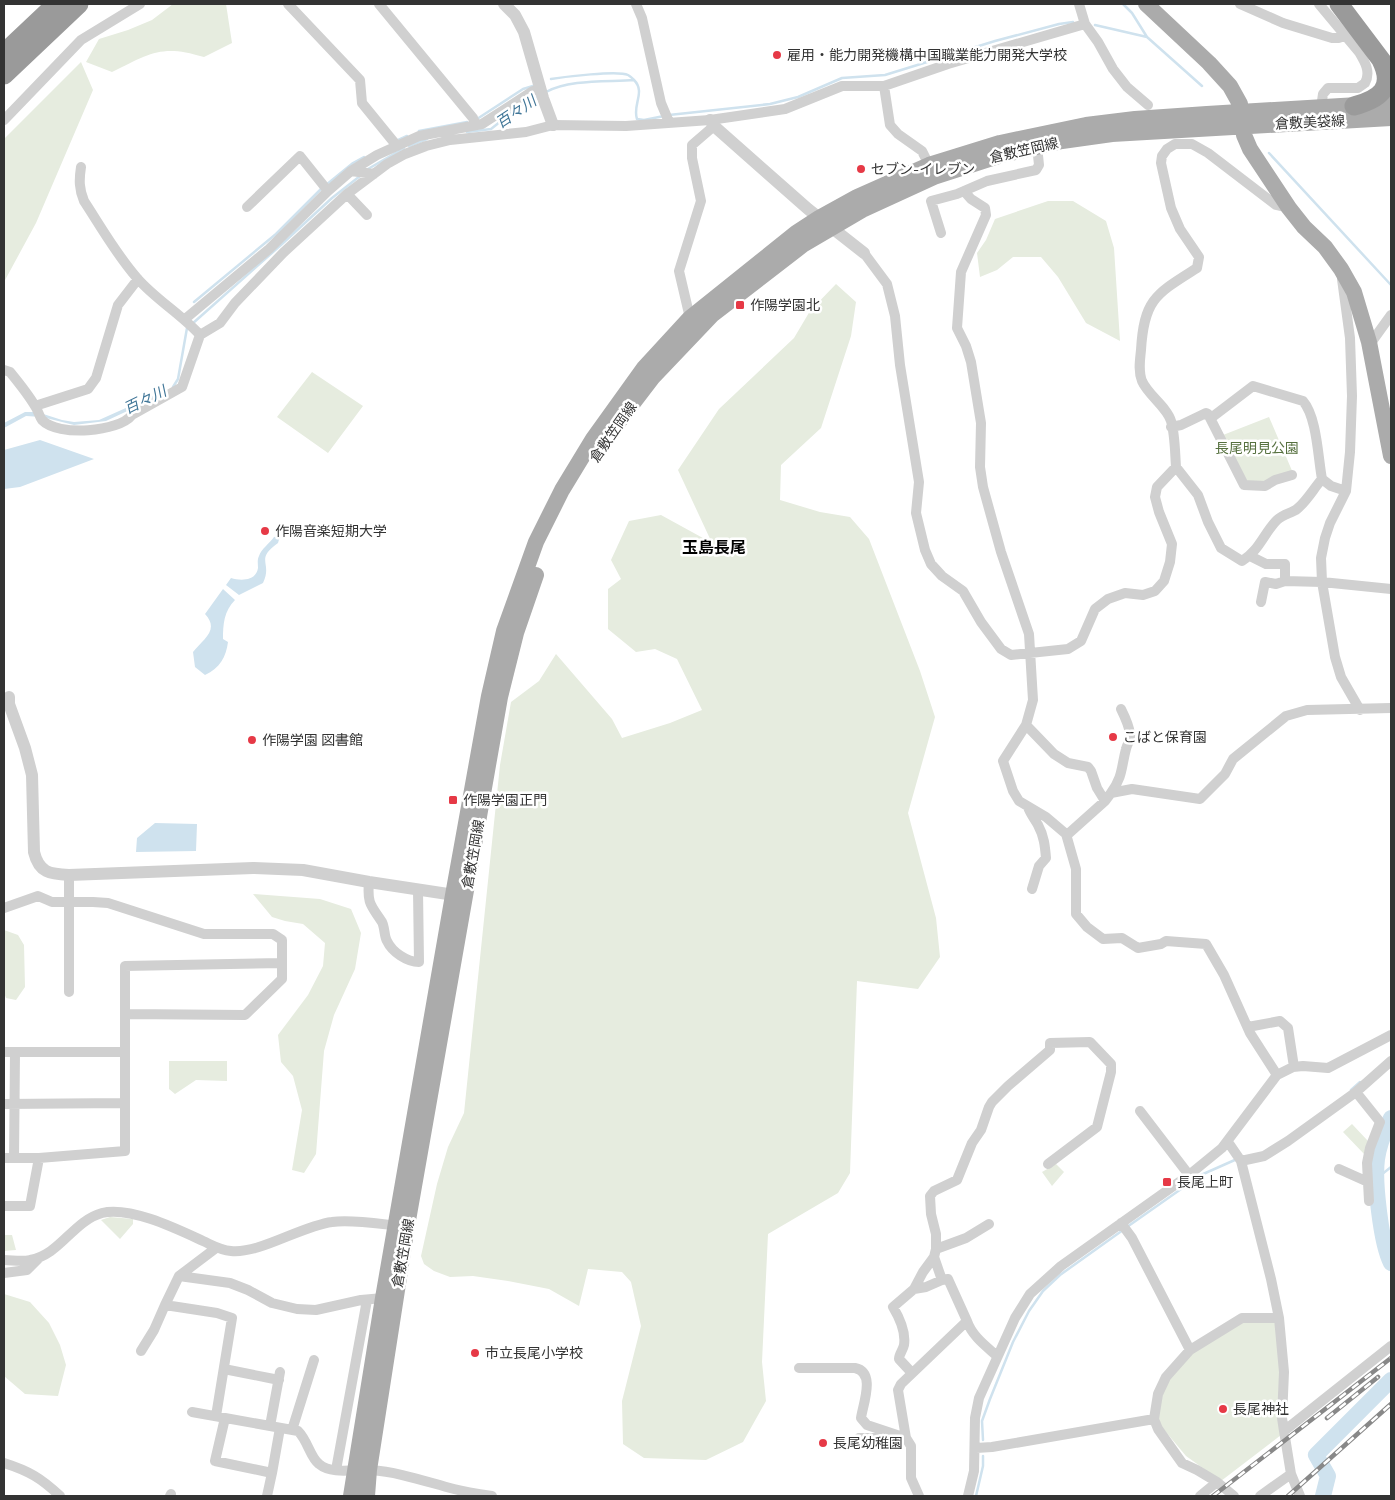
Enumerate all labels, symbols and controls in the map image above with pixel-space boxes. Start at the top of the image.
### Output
place label: 雇用・能力開発機構中国職業能力開発大学校 [787,44,1067,65]
marker: 雇用・能力開発機構中国職業能力開発大学校 [771,49,783,61]
water label: 百々川 [491,88,542,134]
street label: 倉敷美袋線 [1274,109,1345,134]
street label: 倉敷笠岡線 [987,131,1060,168]
place label: セブン-イレブン [871,158,975,179]
marker: セブン-イレブン [855,163,867,175]
place label: 作陽学園北 [750,294,820,315]
marker: 作陽学園北 [734,299,746,311]
water label: 百々川 [120,378,172,420]
street label: 倉敷笠岡線 [584,397,641,466]
park label: 長尾明見公園 [1215,437,1299,458]
place label: 作陽音楽短期大学 [275,520,387,541]
marker: 作陽音楽短期大学 [259,525,271,537]
district label: 玉島長尾 [682,535,746,559]
place label: こばと保育園 [1123,726,1207,747]
place label: 作陽学園 図書館 [262,729,363,750]
marker: こばと保育園 [1107,731,1119,743]
marker: 作陽学園 図書館 [246,734,258,746]
place label: 作陽学園正門 [463,789,547,810]
marker: 作陽学園正門 [447,794,459,806]
street label: 倉敷笠岡線 [456,818,489,890]
place label: 長尾上町 [1177,1171,1233,1192]
marker: 長尾上町 [1161,1176,1173,1188]
street label: 倉敷笠岡線 [386,1217,419,1289]
place label: 市立長尾小学校 [485,1342,583,1363]
marker: 市立長尾小学校 [469,1347,481,1359]
place label: 長尾神社 [1233,1398,1289,1419]
marker: 長尾神社 [1217,1403,1229,1415]
place label: 長尾幼稚園 [833,1432,903,1453]
marker: 長尾幼稚園 [817,1437,829,1449]

